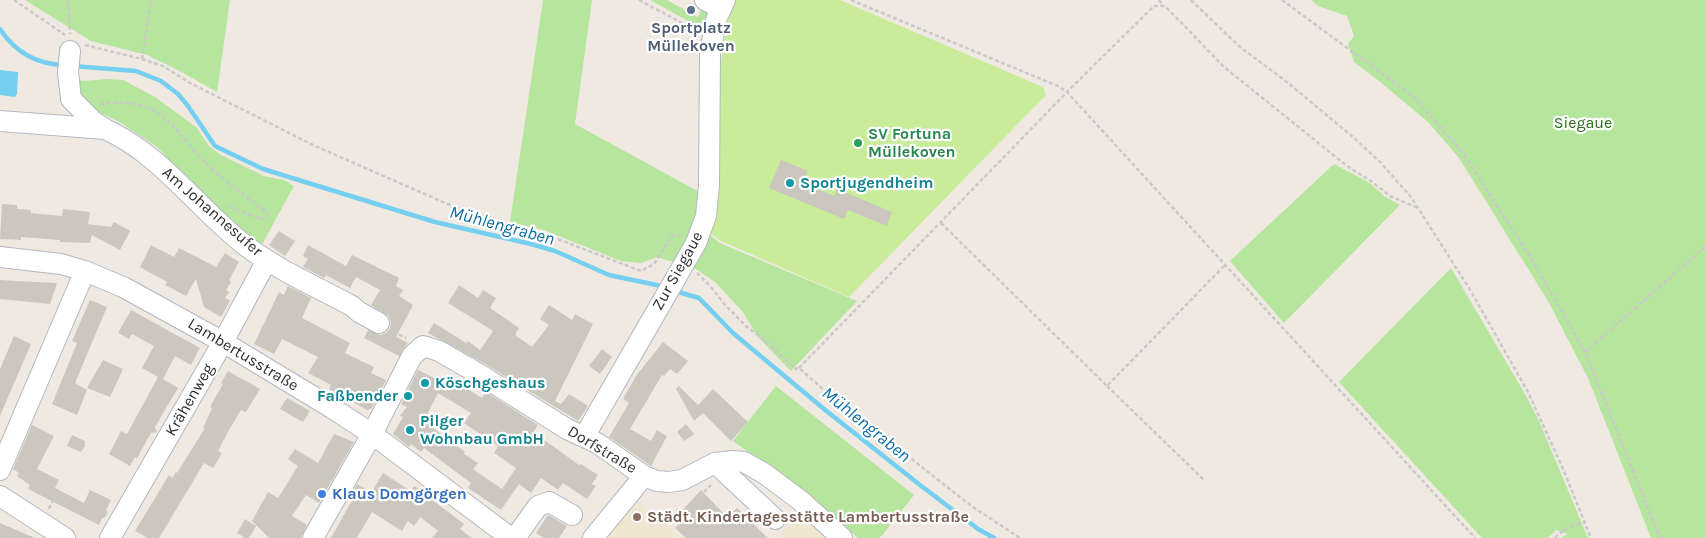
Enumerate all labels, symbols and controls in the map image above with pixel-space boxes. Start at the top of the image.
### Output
marker: Sportplatz Müllekoven [685,4,697,16]
place label: Sportplatz Müllekoven [647,18,735,56]
park label: Siegaue [1554,113,1612,133]
place label: SV Fortuna Müllekoven [868,124,956,162]
marker: SV Fortuna Müllekoven [852,137,864,149]
street label: Am Johannesufer [158,163,266,261]
place label: Sportjugendheim [800,173,933,193]
marker: Sportjugendheim [784,177,796,189]
water label: Mühlengraben [447,202,557,250]
street label: Zur Siegaue [648,228,708,314]
street label: Lambertusstraße [184,314,302,396]
street label: Krähenweg [162,360,218,440]
place label: Köschgeshaus [435,373,545,393]
marker: Köschgeshaus [419,377,431,389]
water label: Mühlengraben [817,383,915,467]
place label: Faßbender [317,386,398,406]
marker: Faßbender [402,390,414,402]
place label: Pilger Wohnbau GmbH [420,411,544,449]
street label: Dorfstraße [564,422,640,478]
marker: Pilger Wohnbau GmbH [404,424,416,436]
place label: Klaus Domgörgen [332,484,467,504]
marker: Klaus Domgörgen [316,488,328,500]
place label: Städt. Kindertagesstätte Lambertusstraße [647,507,969,527]
marker: Städt. Kindertagesstätte Lambertusstraße [631,511,643,523]

